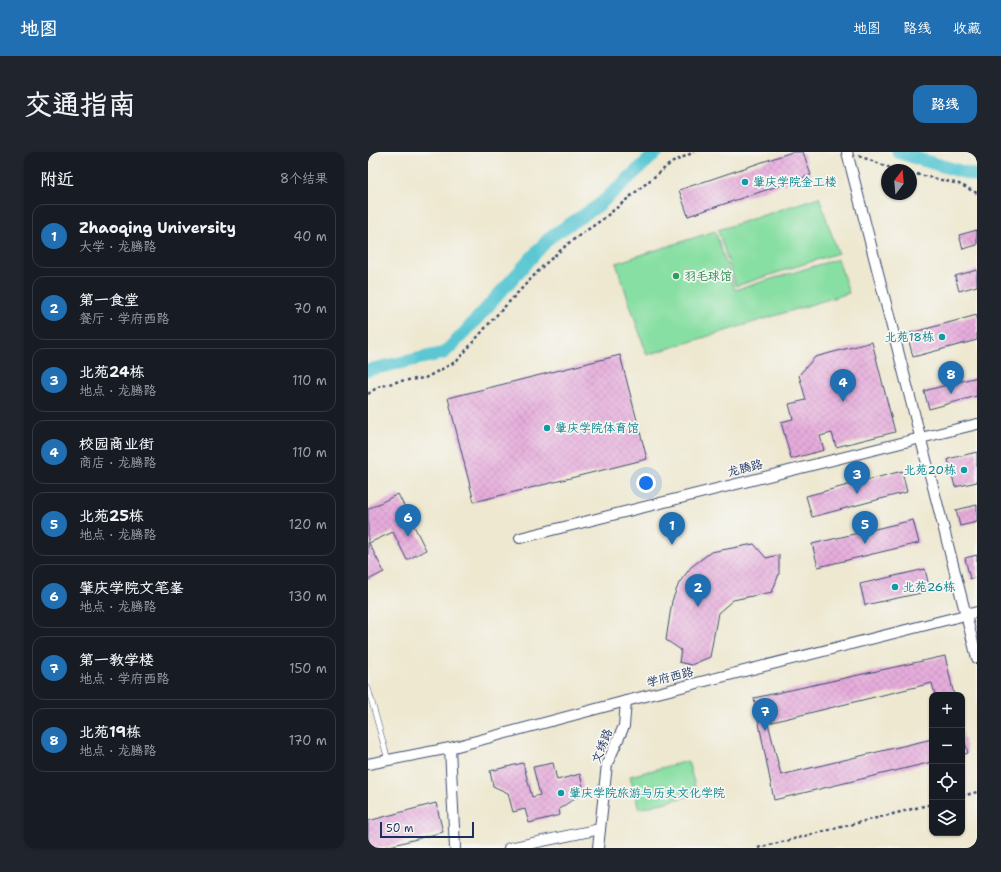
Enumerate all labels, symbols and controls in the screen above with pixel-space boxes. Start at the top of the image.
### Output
text: 地图 [20,16,58,41]
text: 地图 [853,19,881,37]
text: 路线 [903,19,931,37]
text: 收藏 [953,19,981,37]
text: 交通指南 [24,85,136,123]
button: 路线 [913,85,977,123]
north arrow [881,164,917,200]
text: 附近 [40,168,74,190]
text: 8个结果 [280,170,328,187]
place label: 肇庆学院金工楼 [753,174,837,190]
marker: 肇庆学院金工楼 [740,177,750,187]
text: Zhaoqing University [79,218,236,238]
text: 1 [51,228,57,245]
text: 40 m [293,228,327,245]
text: 大学 · 龙腾路 [79,238,157,255]
place label: 羽毛球馆 [684,268,732,284]
marker: 羽毛球馆 [671,271,681,281]
text: 第一食堂 [79,290,139,310]
text: 2 [49,300,59,317]
text: 70 m [293,300,327,317]
text: 餐厅 · 学府西路 [79,310,170,327]
place label: 北苑18栋 [885,329,934,345]
marker: 北苑18栋 [937,332,947,342]
pin: 8 [938,361,964,394]
text: 北苑24栋 [79,362,144,382]
pin: 4 [830,369,856,402]
text: 3 [49,372,59,389]
text: 110 m [292,372,327,389]
text: 地点 · 龙腾路 [79,382,157,399]
place label: 肇庆学院体育馆 [555,420,639,436]
marker: 肇庆学院体育馆 [542,423,552,433]
text: 校园商业街 [79,434,154,454]
text: 4 [49,444,59,461]
text: 110 m [292,444,327,461]
text: 商店 · 龙腾路 [79,454,157,471]
street label: 龙腾路 [726,456,764,480]
pin: 3 [844,461,870,494]
place label: 北苑20栋 [904,462,956,478]
marker: 北苑20栋 [959,465,969,475]
your location [636,473,656,493]
pin: 6 [395,504,421,537]
text: 北苑25栋 [79,506,144,526]
pin: 5 [852,511,878,544]
pin: 1 [659,512,685,545]
text: 5 [50,516,58,533]
text: 120 m [289,516,327,533]
text: 地点 · 龙腾路 [79,526,157,543]
pin: 2 [685,574,711,607]
text: 肇庆学院文笔峯 [79,578,184,598]
place label: 北苑26栋 [903,579,955,595]
marker: 北苑26栋 [890,582,900,592]
text: 6 [49,588,59,605]
text: 130 m [289,588,327,605]
text: 地点 · 龙腾路 [79,598,157,615]
text: 第一教学楼 [79,650,154,670]
text: 7 [49,660,59,677]
text: 150 m [289,660,327,677]
street label: 学府西路 [645,663,695,691]
text: 地点 · 学府西路 [79,670,170,687]
map controls [929,692,965,836]
button: + [929,692,965,728]
pin: 7 [752,698,778,731]
text: 北苑19栋 [79,722,141,742]
street label: 文绣路 [588,726,616,766]
button: − [929,728,965,764]
text: 8 [49,732,59,749]
text: 170 m [289,732,327,749]
text: 地点 · 龙腾路 [79,742,157,759]
button: locate [929,764,965,800]
place label: 肇庆学院旅游与历史文化学院 [569,785,725,801]
marker: 肇庆学院旅游与历史文化学院 [556,788,566,798]
button: layers [929,800,965,836]
scale bar [380,820,474,839]
text: 50 m [386,821,414,836]

